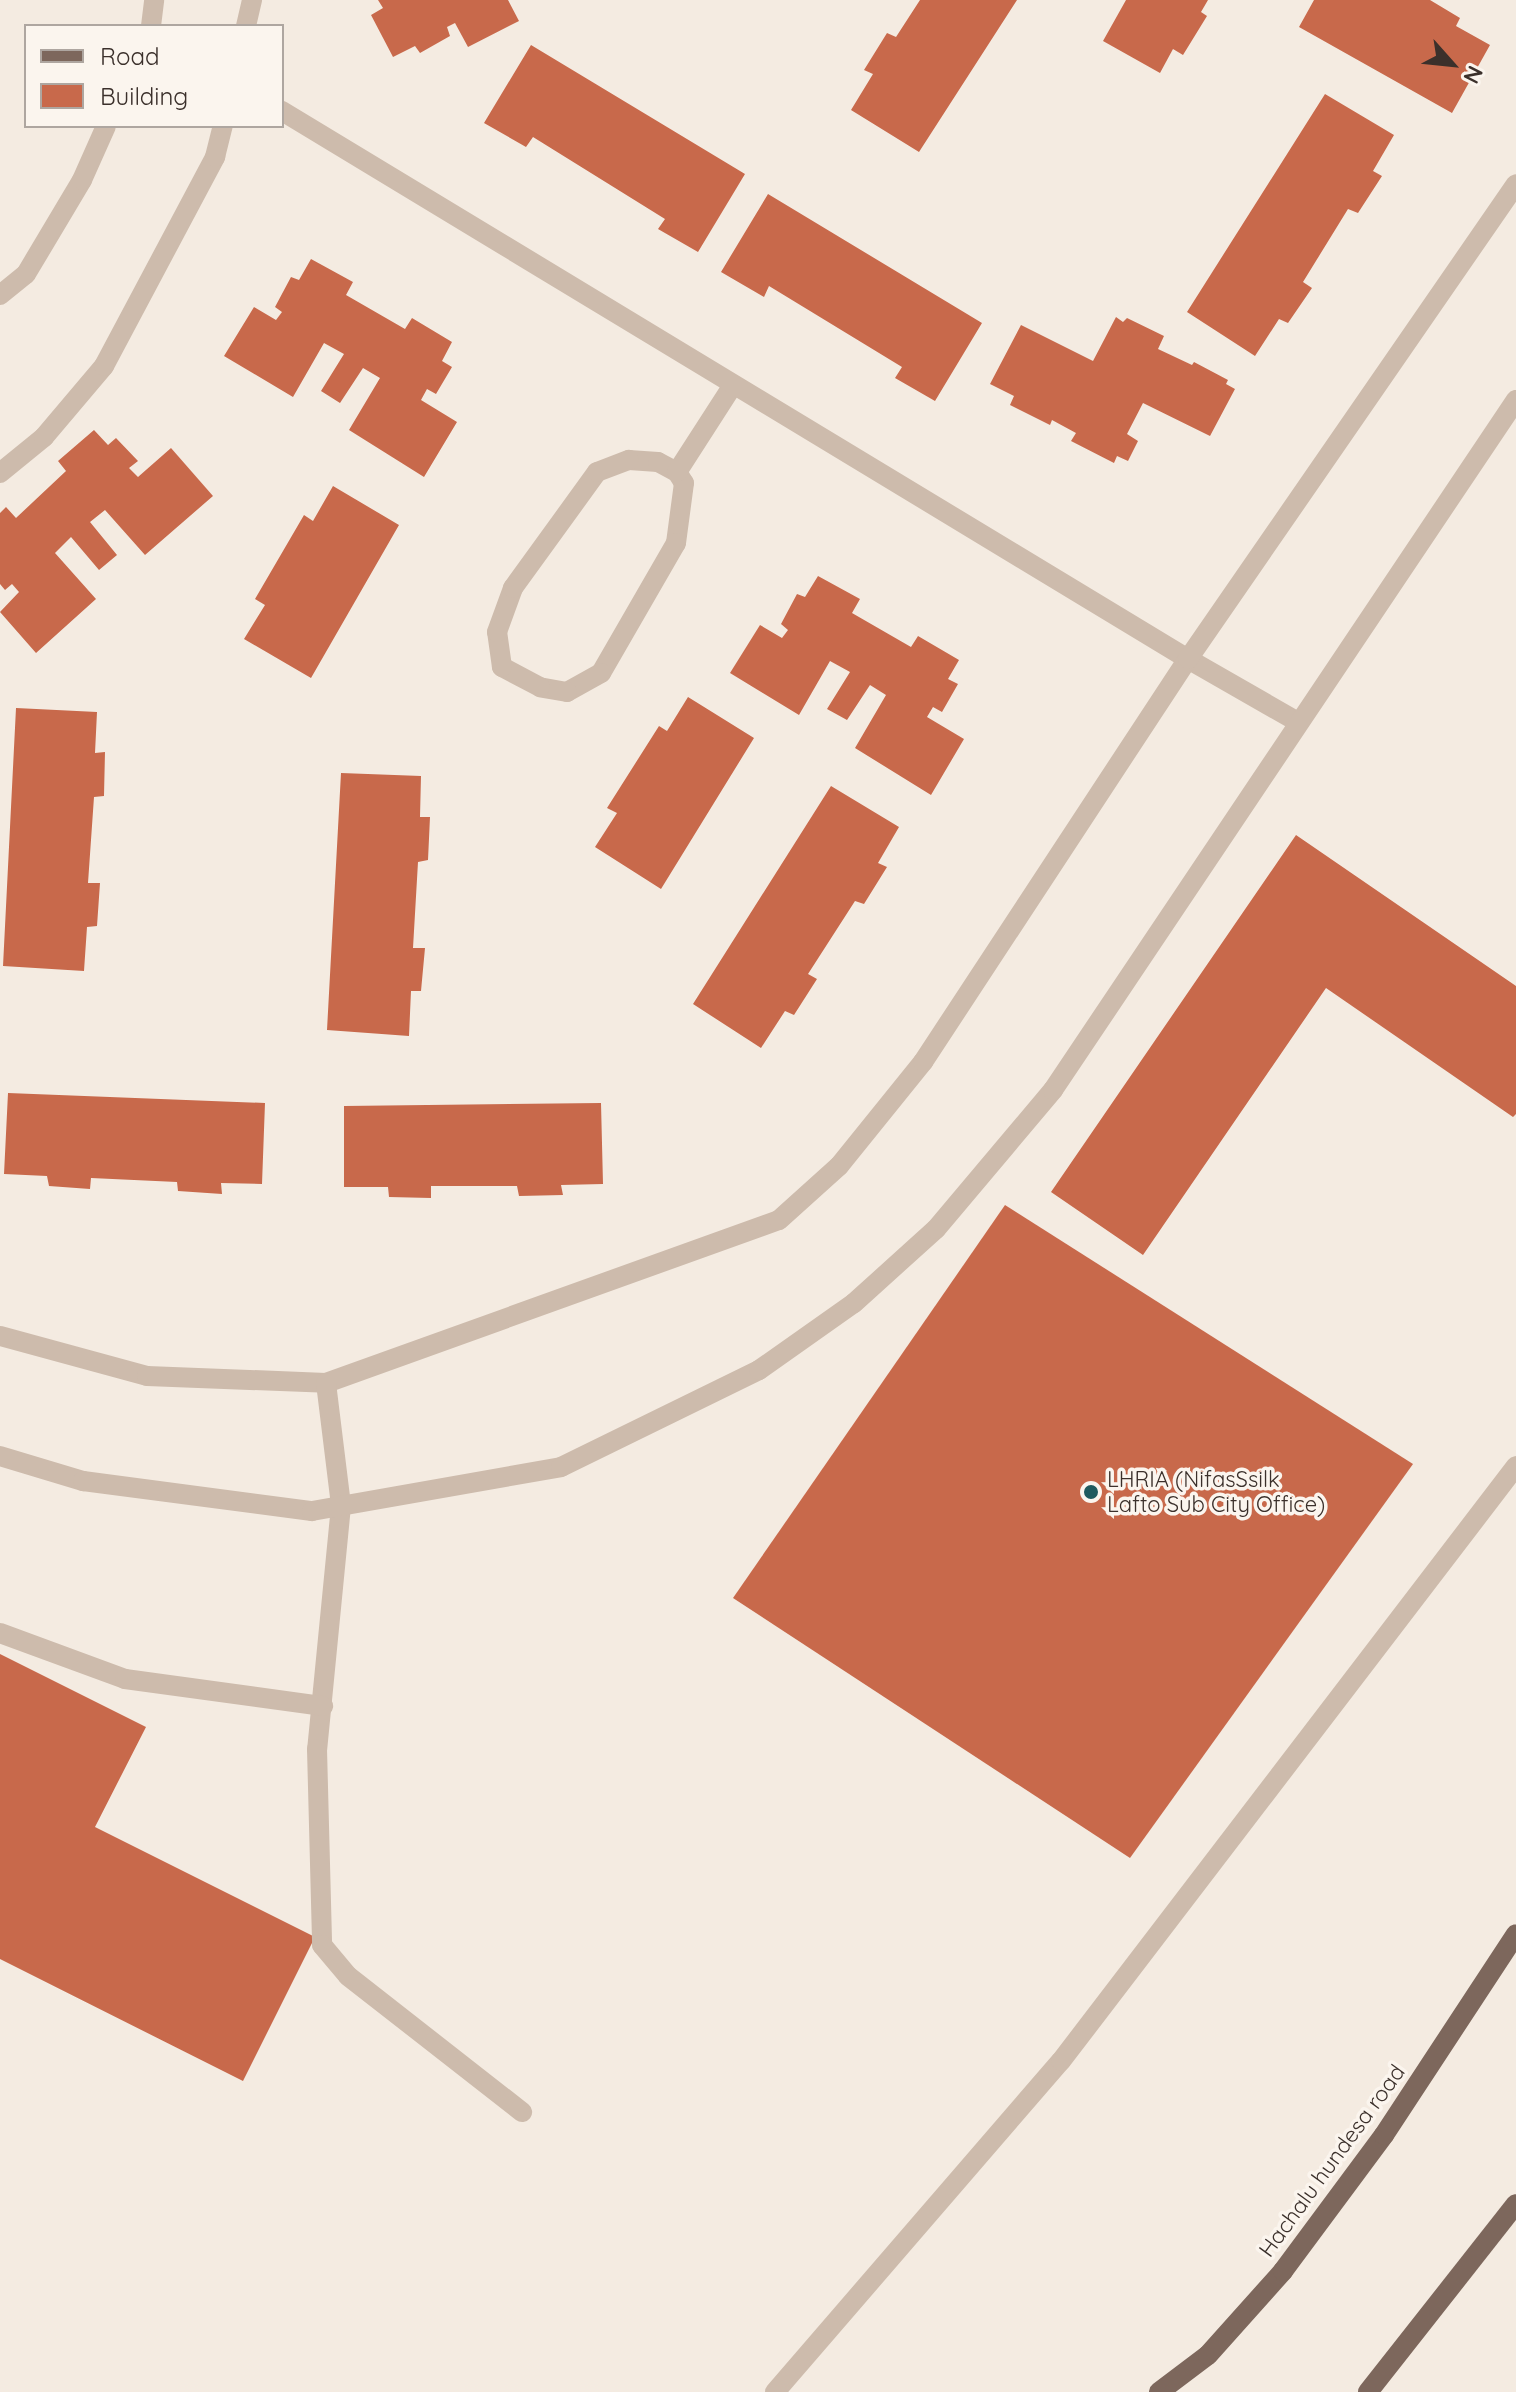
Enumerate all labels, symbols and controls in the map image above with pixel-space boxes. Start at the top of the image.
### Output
legend [24,24,284,128]
north arrow [1412,24,1492,104]
text: Road [100,41,160,71]
text: N [1457,61,1490,88]
text: Building [100,81,188,111]
place label: LHRIA (NifasSsilk Lafto Sub City Office) [1107,1466,1325,1518]
marker: LHRIA (NifasSsilk Lafto Sub City Office) [1082,1483,1100,1501]
street label: Hachalu hundesa road [1253,2060,1411,2262]

